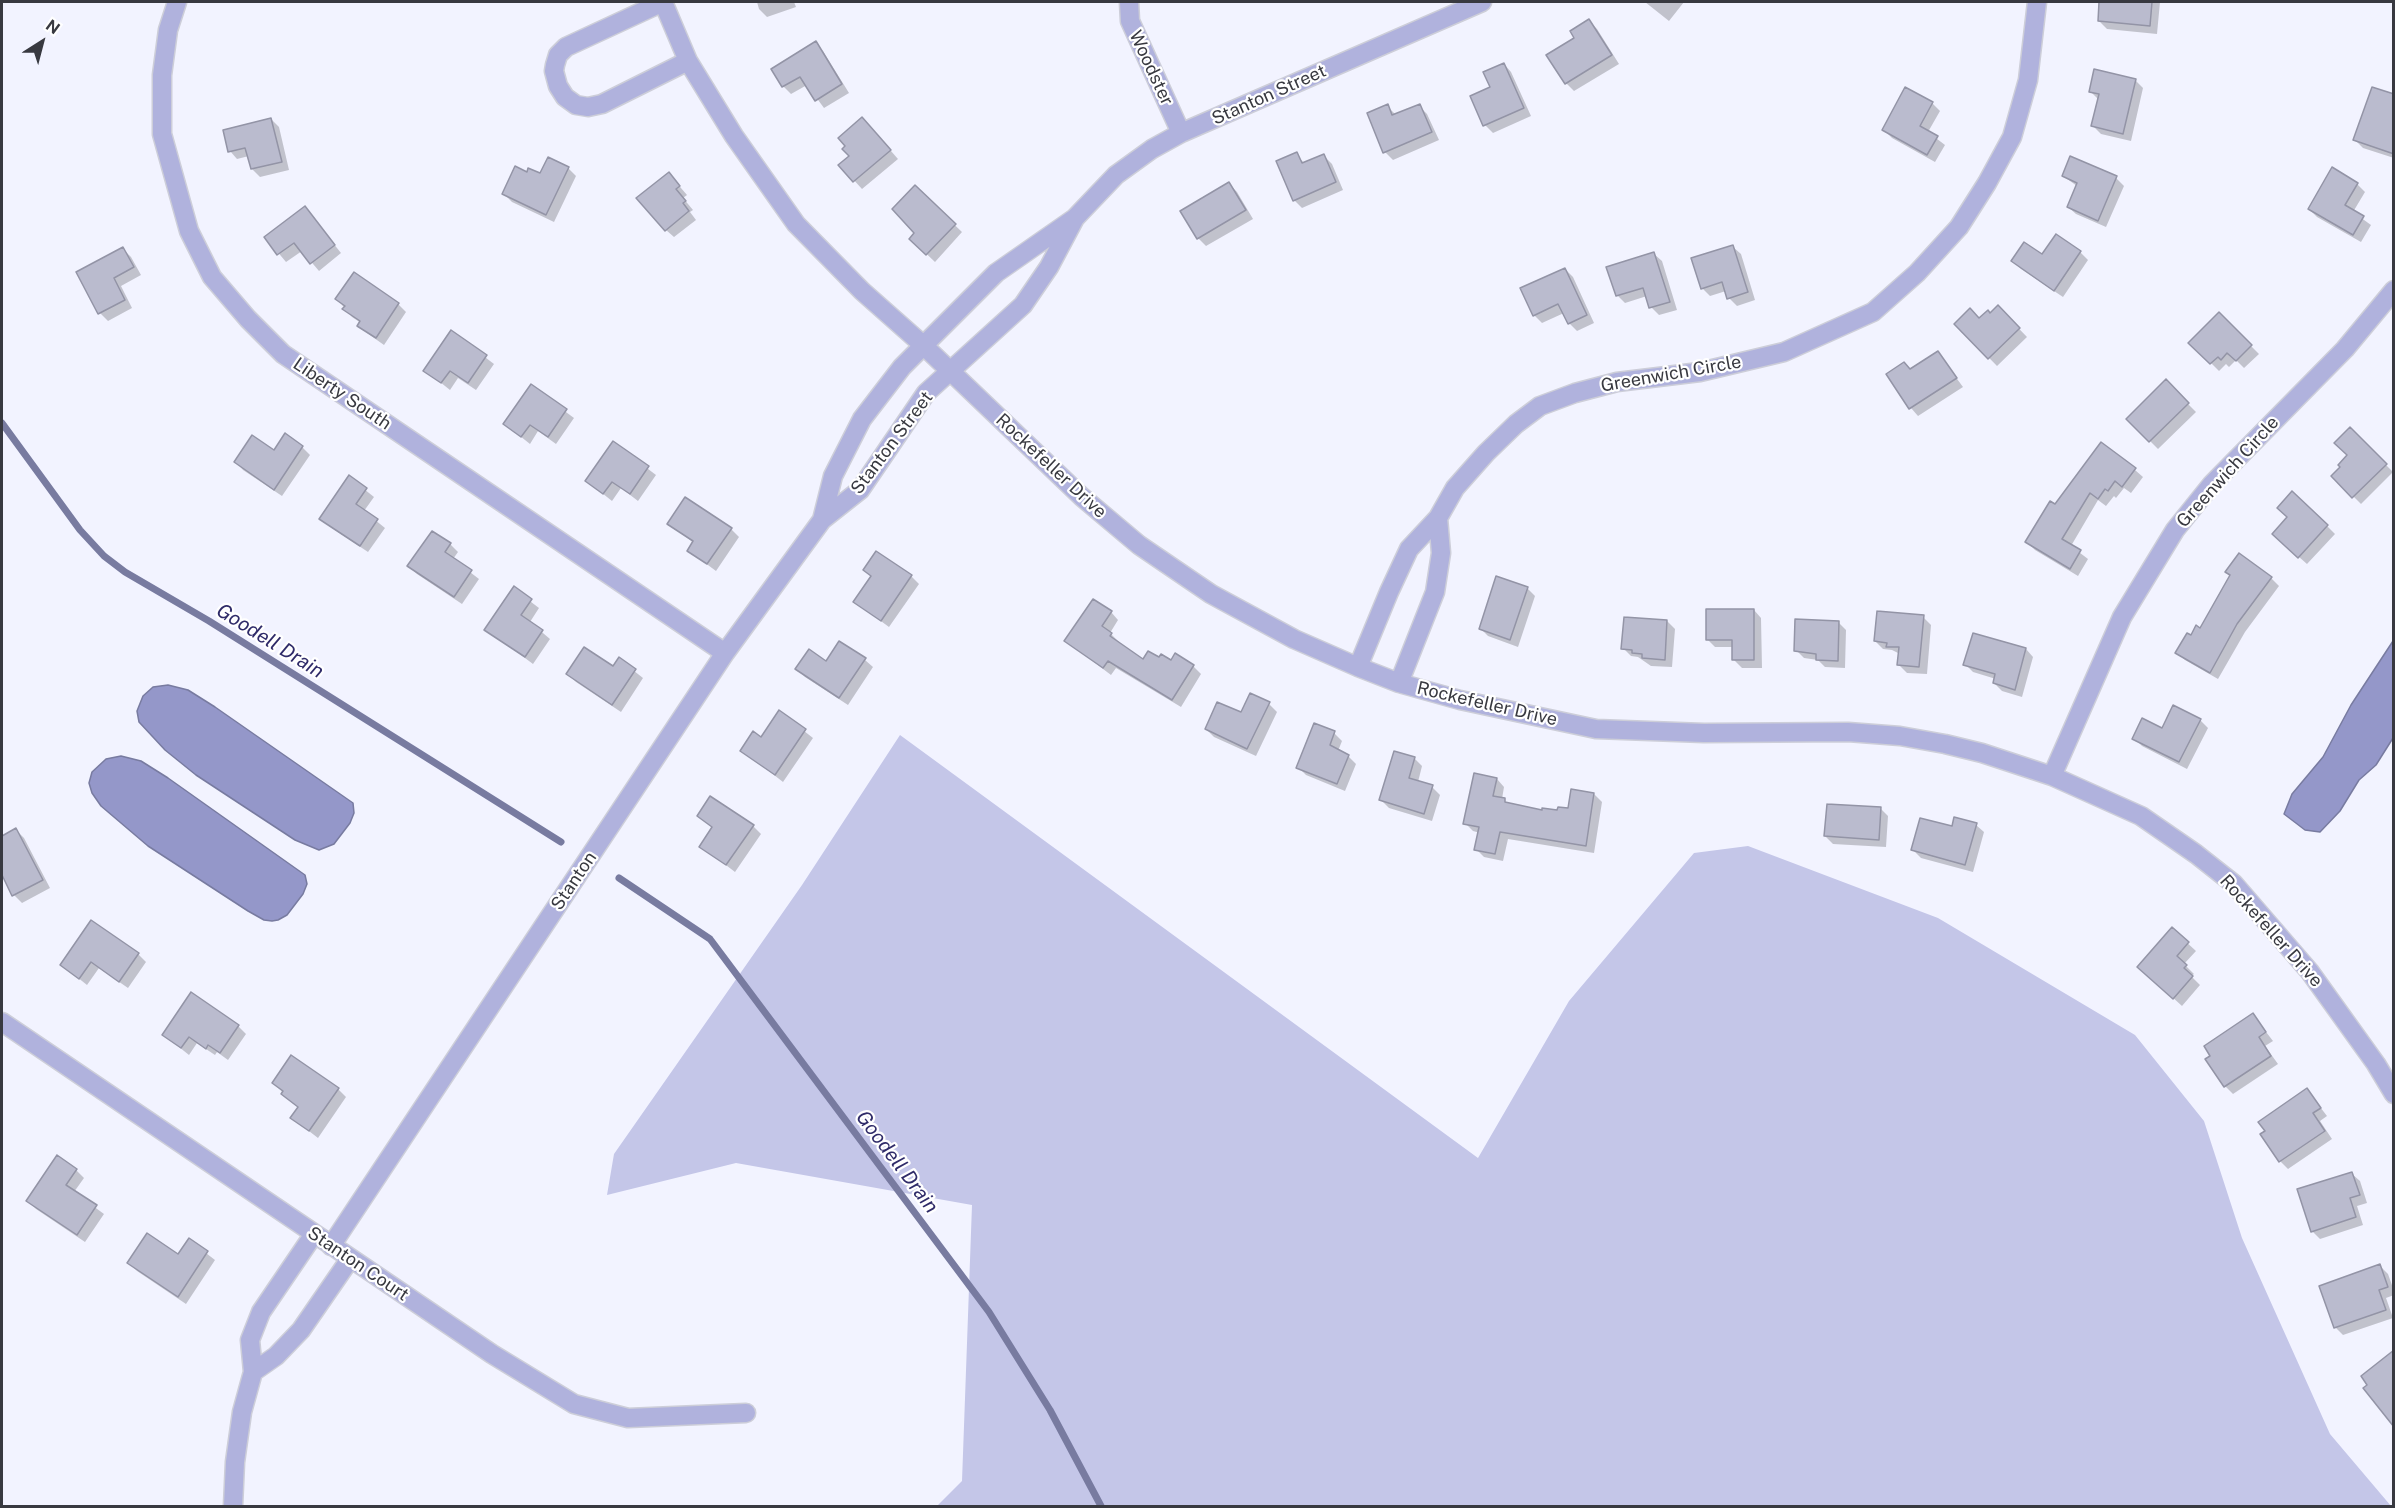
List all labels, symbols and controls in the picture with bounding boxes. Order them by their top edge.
north arrow [12,12,72,72]
text: N [42,16,64,38]
street label: Woodster [1124,27,1178,109]
street label: Stanton Street [1208,60,1330,130]
street label: Greenwich Circle [1599,351,1743,397]
street label: Liberty South [289,353,395,435]
street label: Stanton Street [846,387,938,499]
street label: Rockefeller Drive [991,409,1111,523]
street label: Greenwich Circle [2172,412,2284,532]
water label: Goodell Drain [212,598,328,684]
street label: Rockefeller Drive [1415,677,1559,731]
street label: Stanton [547,848,601,914]
street label: Rockefeller Drive [2215,871,2327,991]
water label: Goodell Drain [851,1106,943,1218]
street label: Stanton Court [303,1222,413,1306]

